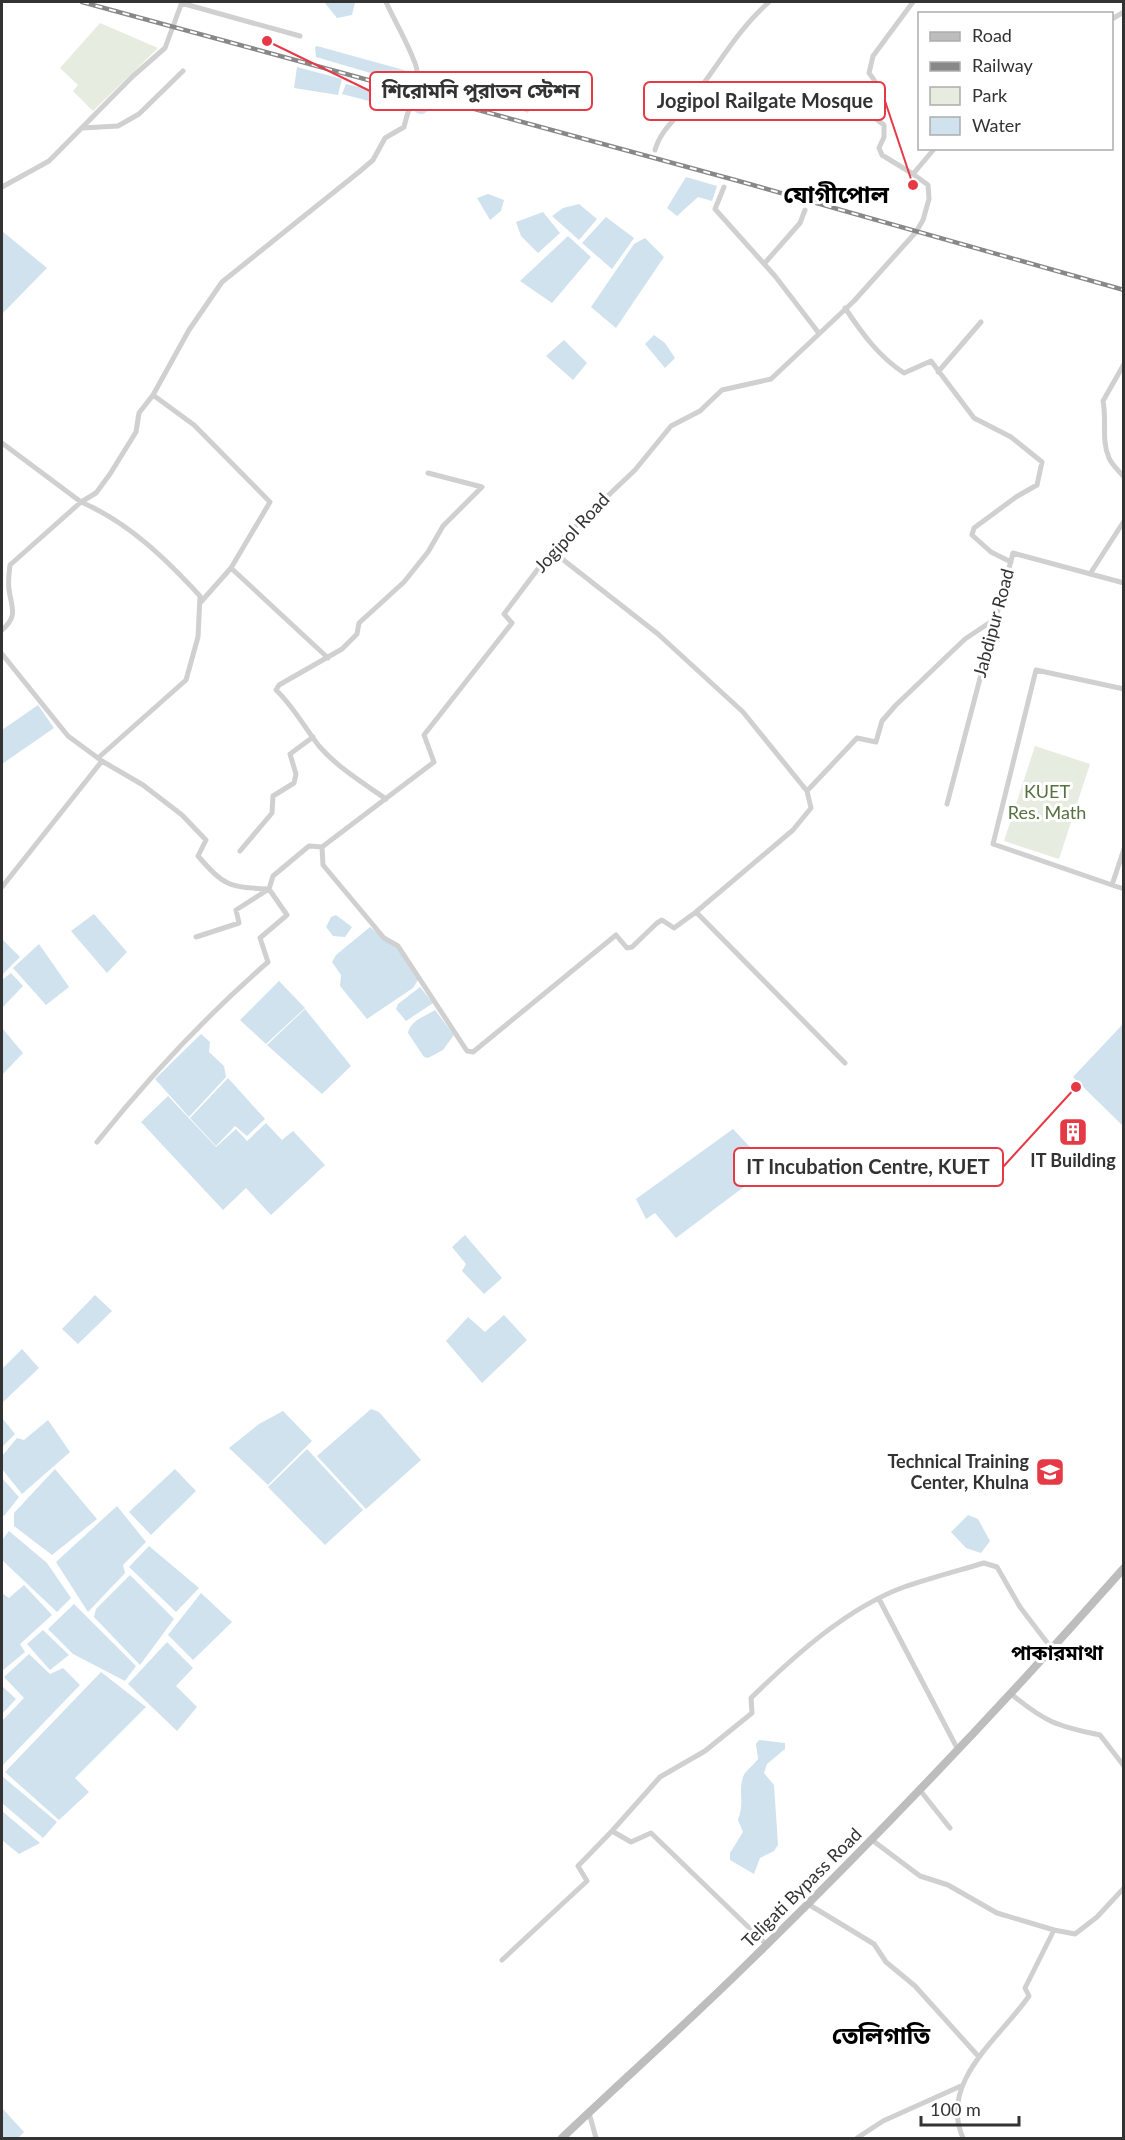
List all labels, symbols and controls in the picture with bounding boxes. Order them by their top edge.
legend [918,12,1113,150]
text: Road [972,24,1012,46]
text: Railway [972,54,1033,76]
callout: শিরোমনি পুরাতন স্টেশন [370,72,592,110]
text: শিরোমনি পুরাতন স্টেশন [381,78,580,103]
callout: Jogipol Railgate Mosque [644,82,885,120]
text: Park [972,84,1008,106]
text: Jogipol Railgate Mosque [657,88,874,112]
text: Water [972,114,1021,136]
district label: যোগীপোল [783,179,890,208]
street label: Jogipol Road [529,488,613,576]
street label: Jabdipur Road [968,566,1018,679]
park label: KUET Res. Math [1008,780,1086,823]
building icon: IT Building [1057,1116,1089,1148]
callout: IT Incubation Centre, KUET [734,1148,1003,1186]
place label: IT Building [1030,1149,1116,1171]
text: IT Incubation Centre, KUET [746,1154,990,1178]
place label: Technical Training Center, Khulna [887,1450,1029,1493]
school or university icon: Technical Training Center, Khulna [1034,1456,1066,1488]
district label: পাকারমাথা [1011,1640,1103,1664]
street label: Teligati Bypass Road [737,1823,866,1952]
district label: তেলিগাতি [832,2020,931,2049]
scale bar [921,2089,1018,2127]
text: 100 m [930,2098,981,2120]

